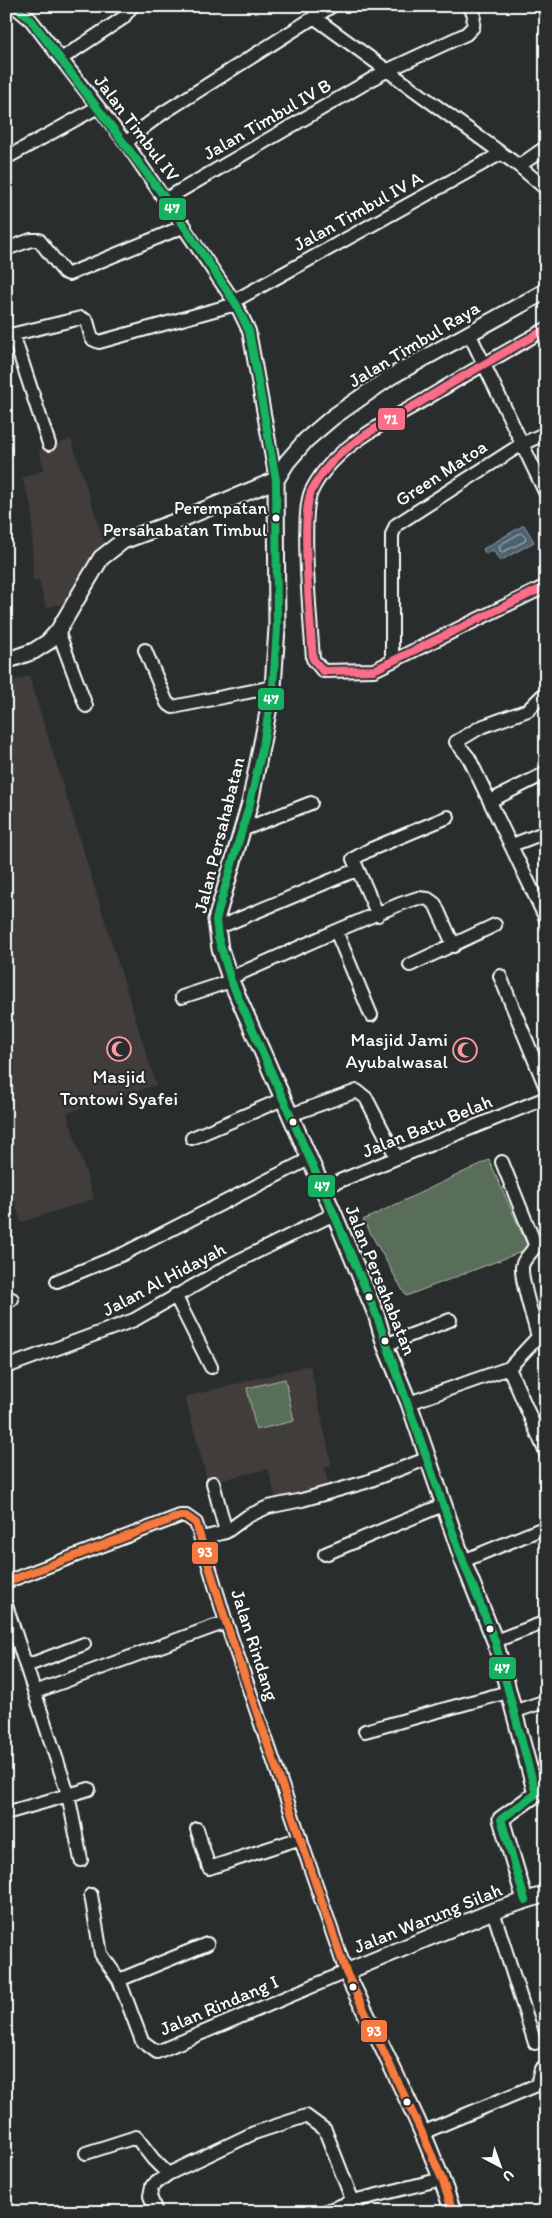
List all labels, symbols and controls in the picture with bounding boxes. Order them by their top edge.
street label: Jalan Timbul IV [89,70,185,186]
street label: Jalan Timbul IV B [199,73,335,165]
street label: Jalan Timbul IV A [289,166,427,256]
line badge: 47 [158,197,187,221]
text: 47 [164,200,180,217]
street label: Jalan Timbul Raya [344,296,484,392]
line badge: 71 [377,407,406,431]
text: 71 [383,411,398,428]
street label: Green Matoa [391,435,491,511]
place label: Perempatan Persahabatan Timbul [103,497,267,541]
marker: Perempatan Persahabatan Timbul [271,513,281,523]
line badge: 47 [257,687,285,711]
text: 47 [263,691,279,708]
street label: Jalan Persahabatan [189,755,249,915]
place label: Masjid Jami Ayubalwasal [346,1028,449,1073]
mosque icon: Masjid Tontowi Syafei [106,1036,132,1062]
mosque icon: Masjid Jami Ayubalwasal [452,1037,478,1063]
place label: Masjid Tontowi Syafei [60,1065,178,1110]
street label: Jalan Batu Belah [359,1089,496,1163]
unlabelled marker [288,1117,298,1127]
line badge: 47 [307,1174,336,1198]
text: 47 [314,1178,330,1195]
street label: Jalan Persahabatan [340,1202,422,1358]
street label: Jalan Al Hidayah [98,1237,230,1321]
unlabelled marker [364,1292,374,1302]
unlabelled marker [380,1336,390,1346]
line badge: 93 [191,1541,219,1565]
text: 93 [198,1544,213,1561]
street label: Jalan Rindang [226,1587,284,1704]
unlabelled marker [485,1624,495,1634]
line badge: 47 [488,1656,517,1680]
text: 47 [494,1660,510,1677]
street label: Jalan Warung Silah [351,1878,506,1958]
street label: Jalan Rindang I [156,1970,282,2040]
unlabelled marker [348,1982,358,1992]
line badge: 93 [360,2019,388,2043]
text: 93 [367,2023,382,2040]
unlabelled marker [402,2097,412,2107]
north arrow [474,2140,524,2190]
text: U [499,2166,517,2185]

